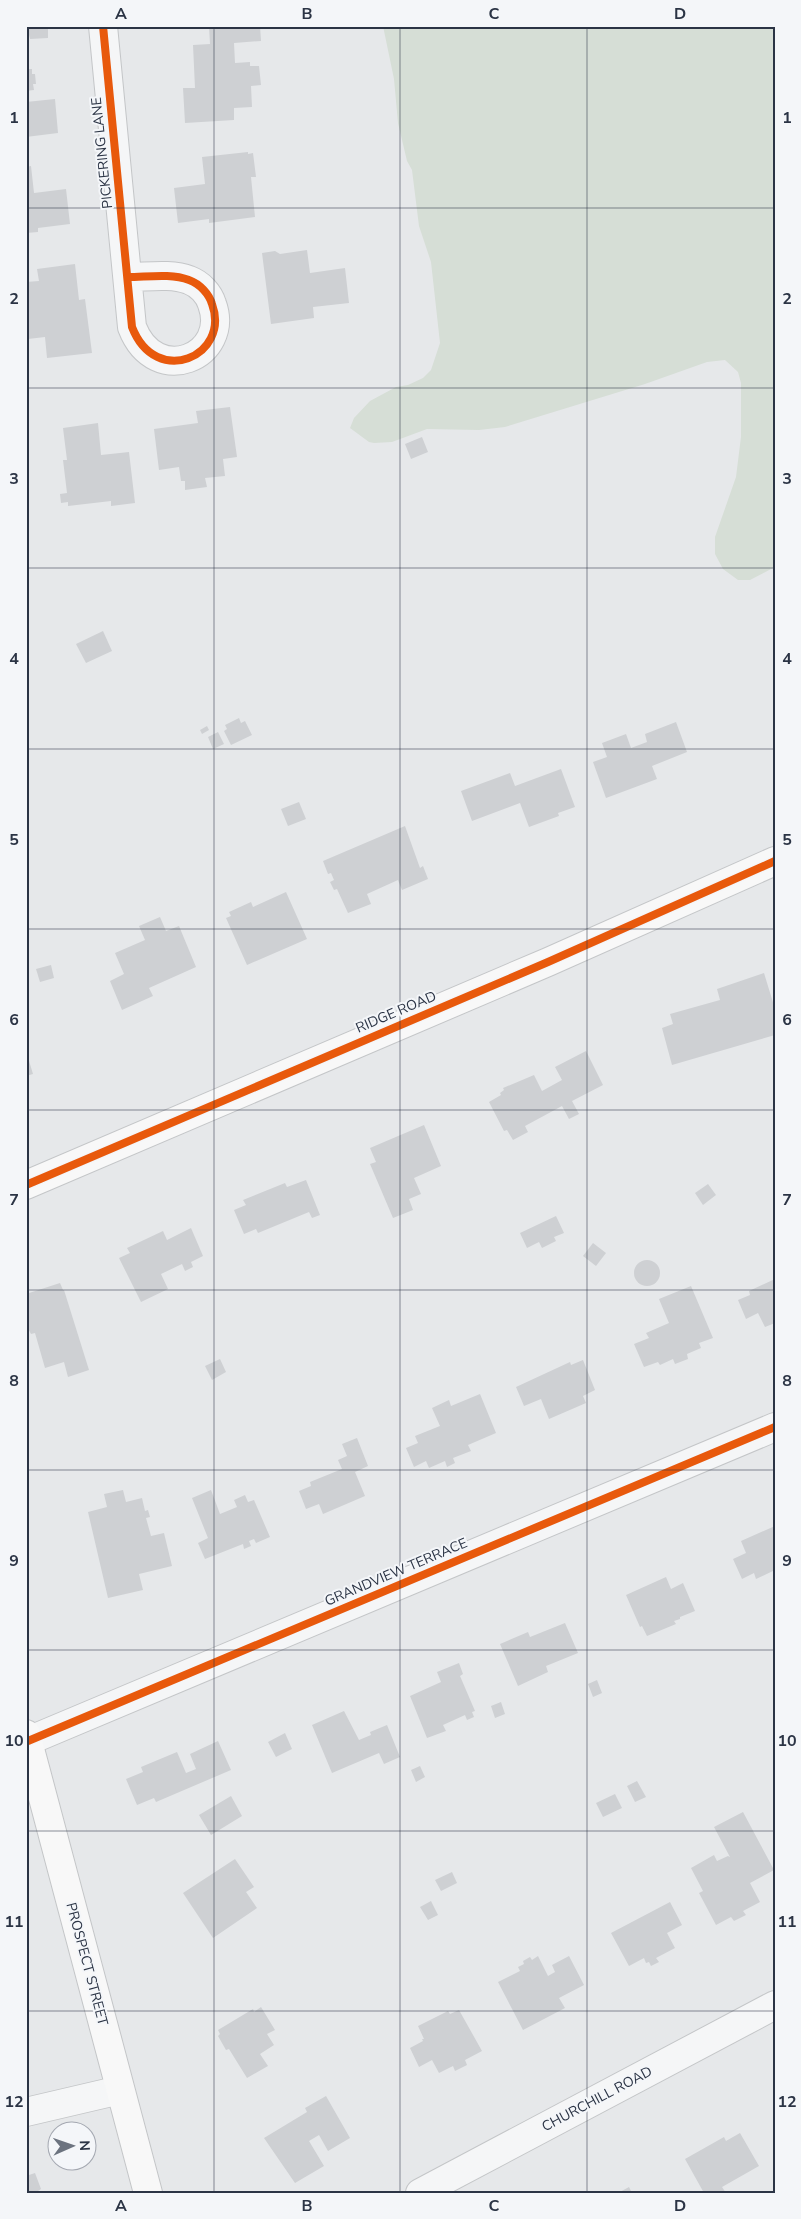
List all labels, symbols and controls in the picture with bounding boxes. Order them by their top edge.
text: A [115,3,127,25]
text: B [301,3,313,25]
text: C [489,3,500,25]
text: D [674,3,686,25]
street label: PICKERING LANE [87,96,117,210]
text: 1 [9,107,19,129]
text: 1 [782,107,792,129]
text: 2 [9,288,19,310]
text: 2 [782,288,792,310]
text: 3 [9,468,19,490]
text: 3 [782,468,792,490]
text: 4 [9,648,19,670]
text: 4 [782,648,792,670]
text: 5 [9,829,19,851]
text: 5 [782,829,792,851]
street label: RIDGE ROAD [353,987,439,1037]
text: 6 [9,1009,19,1031]
text: 6 [782,1009,792,1031]
text: 7 [9,1189,19,1211]
text: 7 [782,1189,792,1211]
text: 8 [9,1370,19,1392]
text: 8 [782,1370,792,1392]
street label: GRANDVIEW TERRACE [322,1533,470,1611]
text: 9 [9,1550,19,1572]
text: 9 [782,1550,792,1572]
text: 10 [4,1730,24,1752]
text: 10 [777,1730,797,1752]
street label: PROSPECT STREET [61,1900,113,2028]
text: 11 [4,1911,24,1933]
text: 11 [777,1911,797,1933]
street label: CHURCHILL ROAD [538,2062,656,2136]
text: 12 [4,2091,24,2113]
text: 12 [777,2091,797,2113]
north arrow [48,2122,98,2172]
text: N [75,2140,94,2151]
text: A [115,2195,127,2217]
text: B [301,2195,313,2217]
text: C [489,2195,500,2217]
text: D [674,2195,686,2217]

